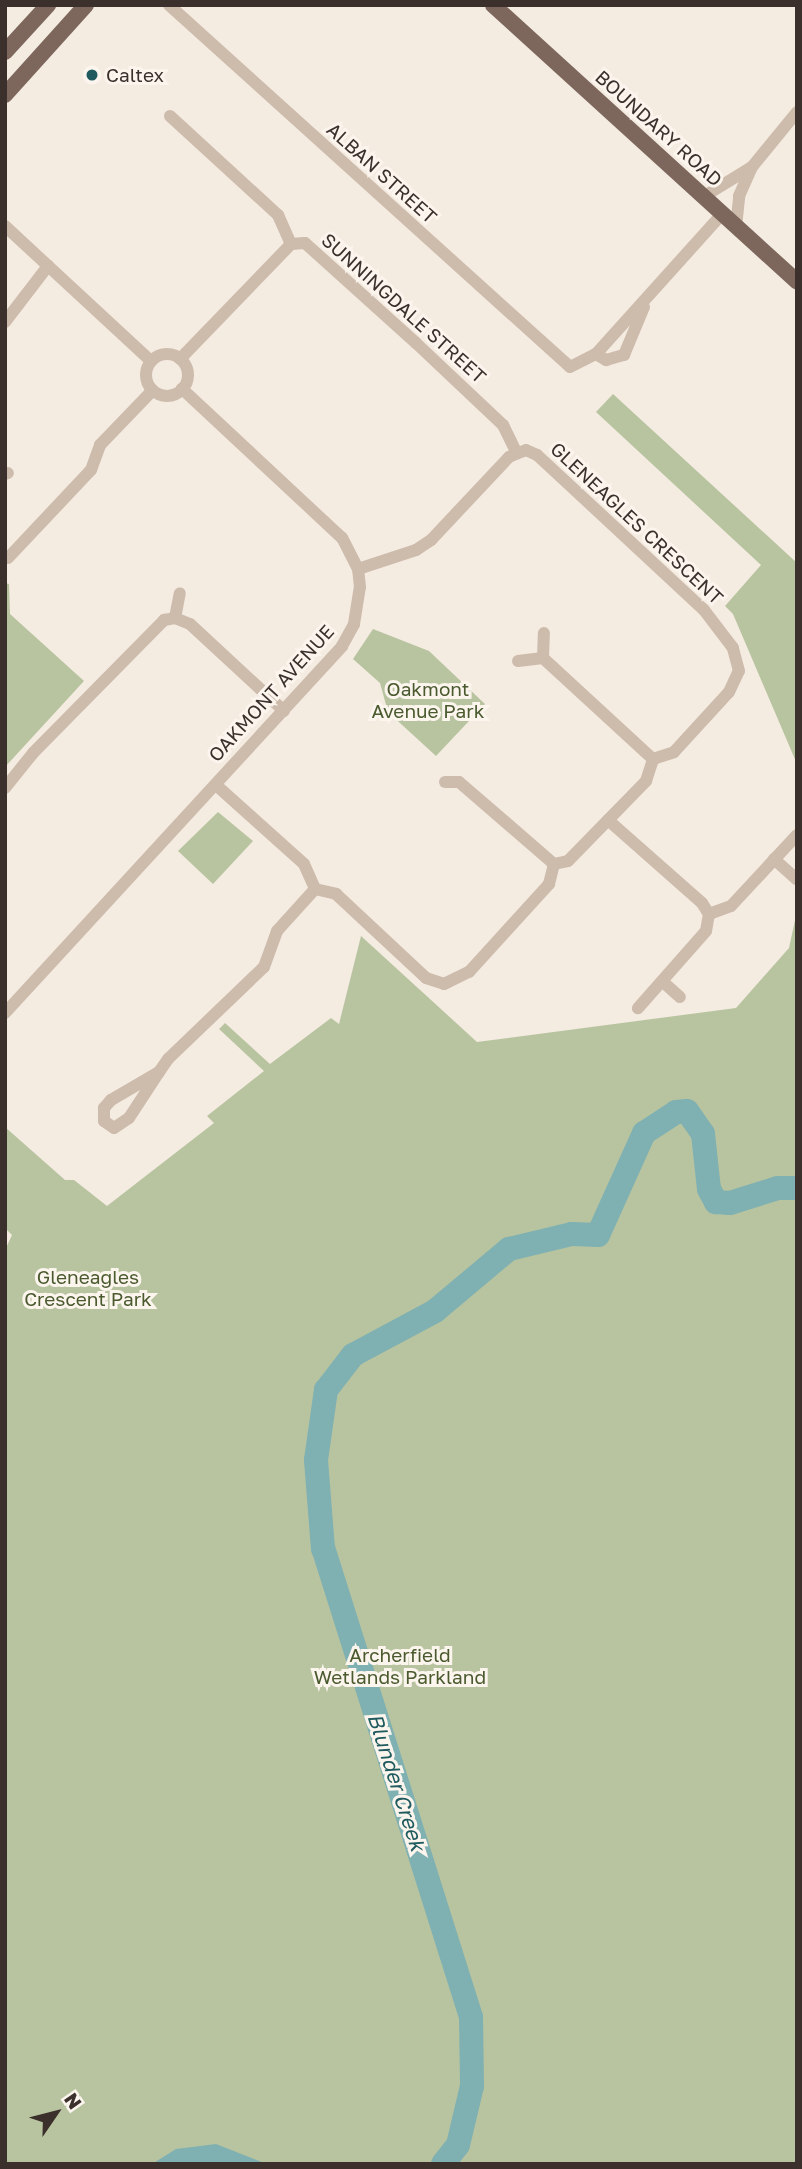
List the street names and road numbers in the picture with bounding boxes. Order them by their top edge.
street label: BOUNDARY ROAD [591,65,727,191]
street label: ALBAN STREET [322,118,442,228]
street label: SUNNINGDALE STREET [317,228,491,388]
street label: GLENEAGLES CRESCENT [546,437,728,609]
street label: OAKMONT AVENUE [204,620,338,766]

